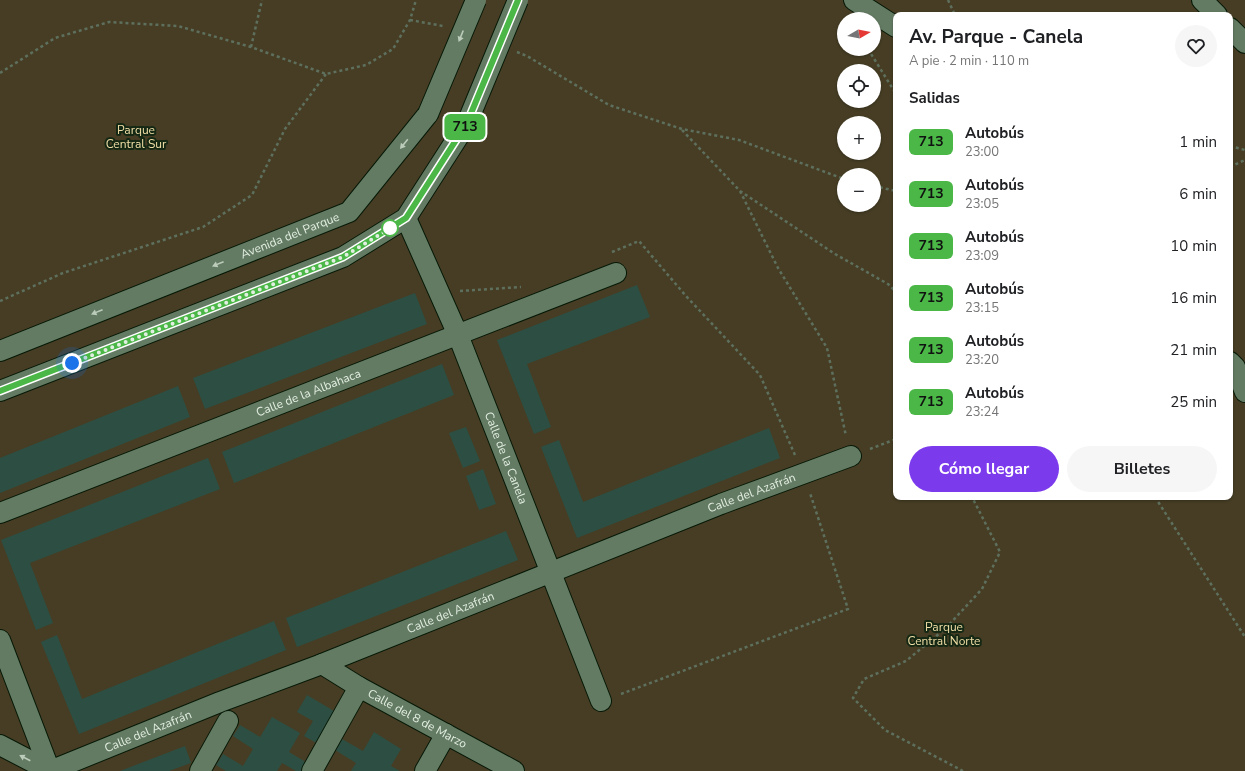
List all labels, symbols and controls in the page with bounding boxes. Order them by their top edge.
north arrow [837,12,881,56]
map controls [837,12,881,212]
text: Av. Parque - Canela [909,24,1083,50]
button: heart [1175,25,1217,67]
one-way arrow [457,31,463,43]
text: A pie · 2 min · 110 m [909,52,1029,70]
button: locate [837,64,881,108]
text: Salidas [909,88,960,108]
line badge: 713 [442,114,488,140]
button: + [837,116,881,160]
text: 713 [452,117,478,136]
park label: Parque Central Sur [106,122,167,152]
text: Autobús [965,123,1024,143]
text: 713 [918,132,944,151]
text: 1 min [1179,132,1217,152]
one-way arrow [399,139,408,150]
text: 23:00 [965,143,999,161]
button: − [837,168,881,212]
text: Autobús [965,175,1024,195]
text: 713 [918,184,944,203]
text: 6 min [1179,184,1217,204]
text: 23:05 [965,195,999,213]
street label: Avenida del Parque [238,209,342,262]
unlabelled marker [381,219,399,237]
text: Autobús [965,227,1024,247]
text: 713 [918,236,944,255]
text: 10 min [1170,236,1217,256]
text: 23:09 [965,247,999,265]
one-way arrow [211,262,223,268]
text: Autobús [965,279,1024,299]
text: 713 [918,288,944,307]
text: 16 min [1170,288,1217,308]
text: 23:15 [965,299,999,317]
one-way arrow [91,310,103,316]
text: Autobús [965,331,1024,351]
text: 713 [918,340,944,359]
text: 21 min [1170,340,1217,360]
text: 23:20 [965,351,999,369]
your location [62,353,82,373]
street label: Calle de la Albahaca [254,365,363,420]
text: Autobús [965,383,1024,403]
text: 713 [918,392,944,411]
text: 25 min [1170,392,1217,412]
text: 23:24 [965,403,999,421]
street label: Calle de la Canela [481,409,531,506]
button: Cómo llegar [909,446,1059,492]
button: Billetes [1067,446,1217,492]
street label: Calle del Azafrán [705,469,798,517]
street label: Calle del Azafrán [404,588,497,637]
park label: Parque Central Norte [908,619,980,649]
street label: Calle del 8 de Marzo [365,685,470,752]
street label: Calle del Azafrán [102,706,194,756]
one-way arrow [19,755,31,761]

